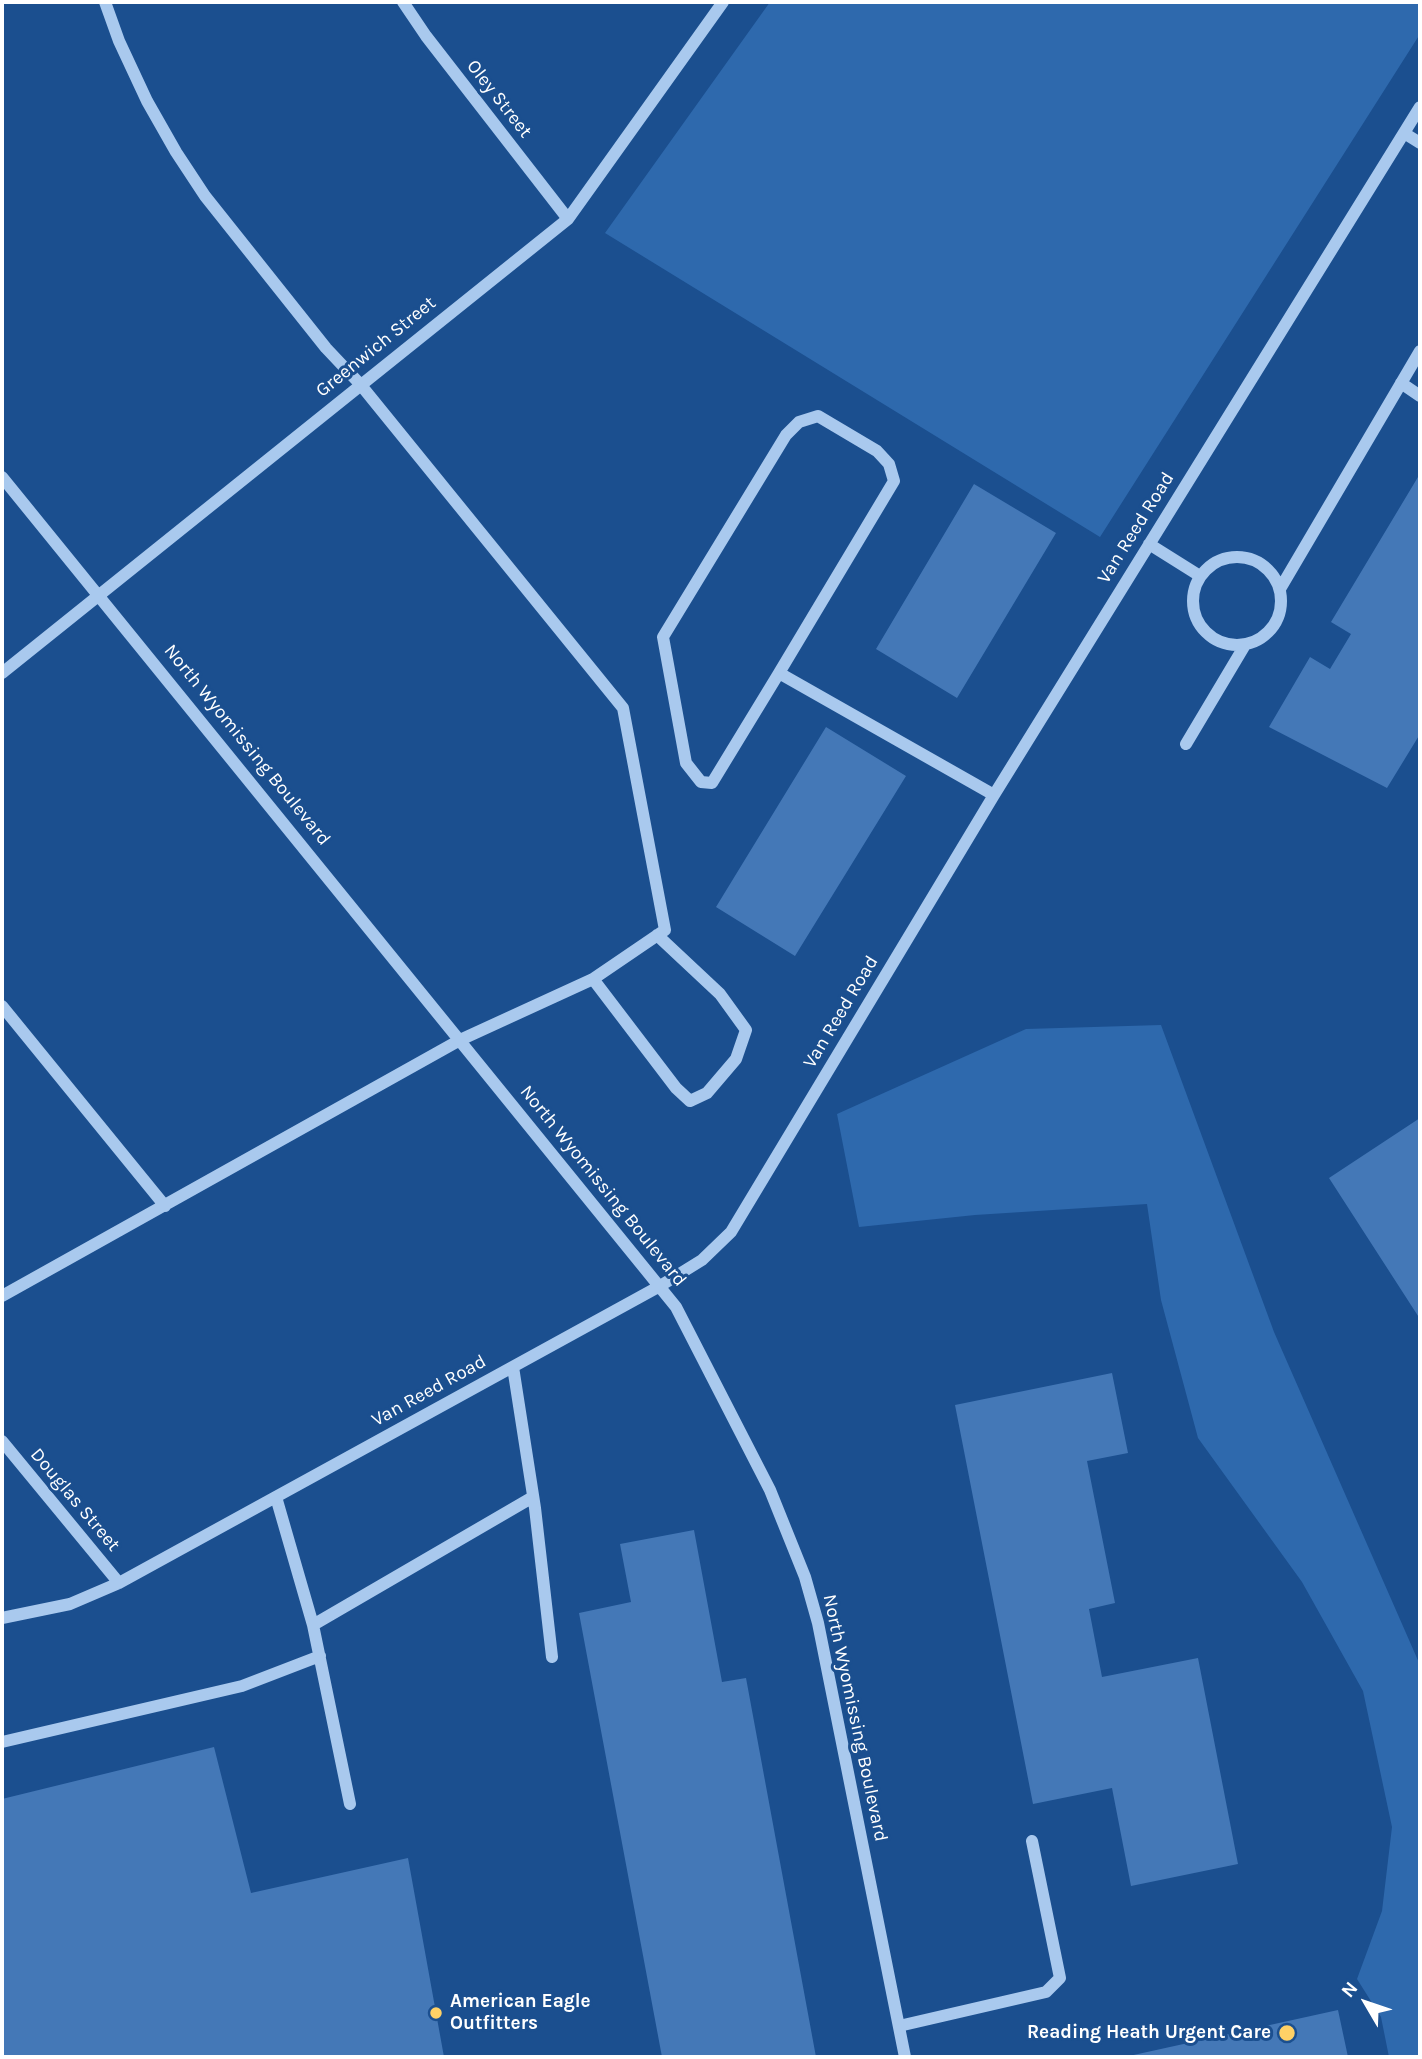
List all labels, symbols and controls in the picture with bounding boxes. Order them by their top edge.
street label: Oley Street [461,55,537,143]
street label: Greenwich Street [312,292,440,402]
street label: Van Reed Road [1093,468,1179,588]
street label: North Wyomissing Boulevard [159,640,335,850]
street label: Van Reed Road [798,952,884,1072]
street label: North Wyomissing Boulevard [515,1081,691,1291]
street label: Van Reed Road [368,1350,490,1432]
street label: Douglas Street [25,1444,125,1556]
street label: North Wyomissing Boulevard [818,1592,892,1844]
north arrow [1331,1968,1401,2038]
text: N [1337,1978,1363,2002]
place label: American Eagle Outfitters [450,1991,591,2035]
marker: American Eagle Outfitters [428,2005,444,2021]
place label: Reading Heath Urgent Care [1027,2022,1271,2044]
marker: Reading Heath Urgent Care [1277,2023,1297,2043]

